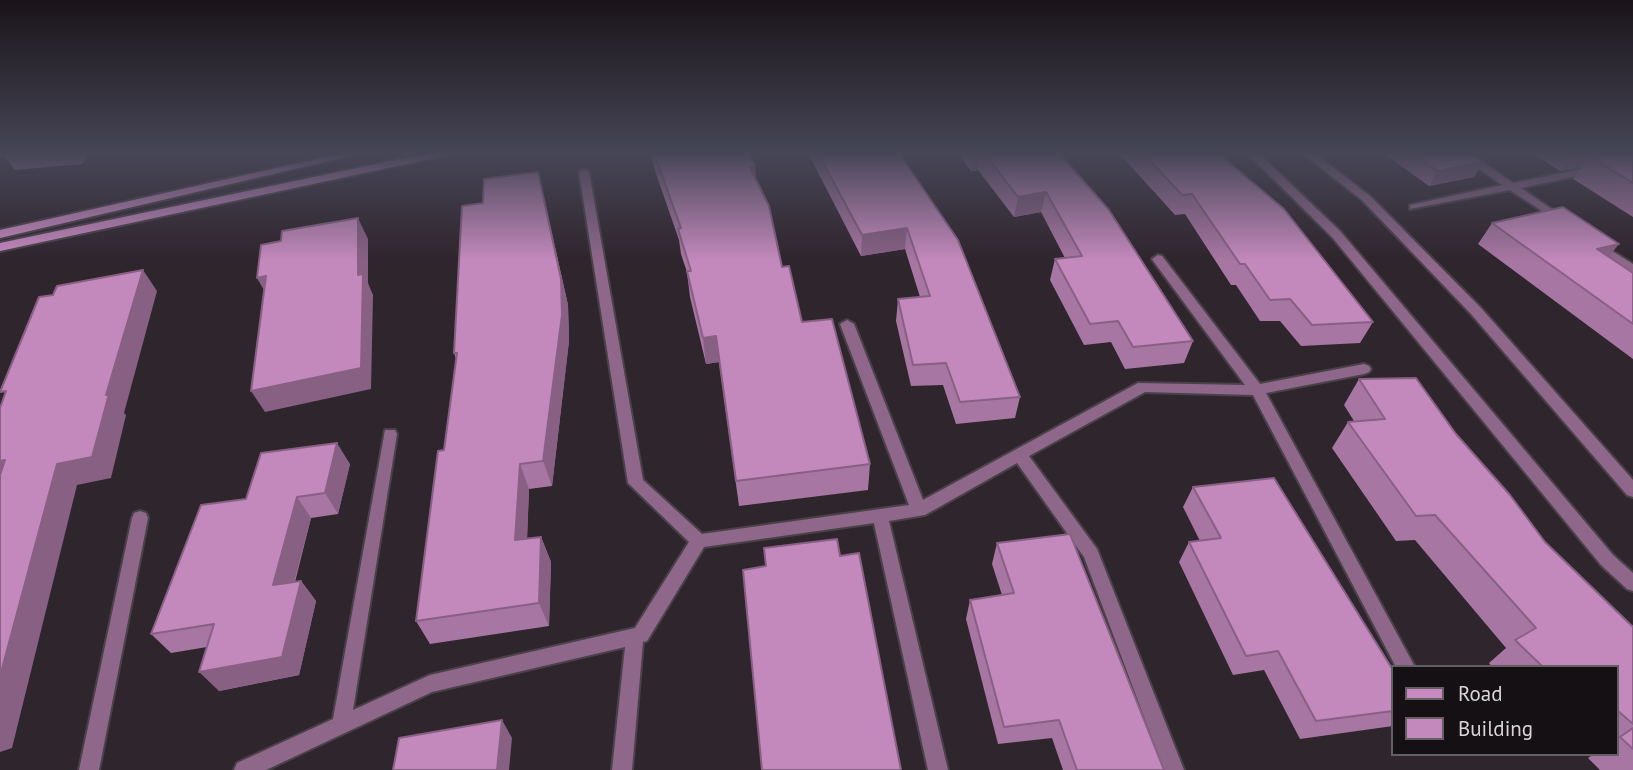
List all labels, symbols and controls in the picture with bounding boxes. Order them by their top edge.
legend [1392,665,1619,756]
text: Road [1458,680,1502,707]
text: Building [1458,715,1533,742]

